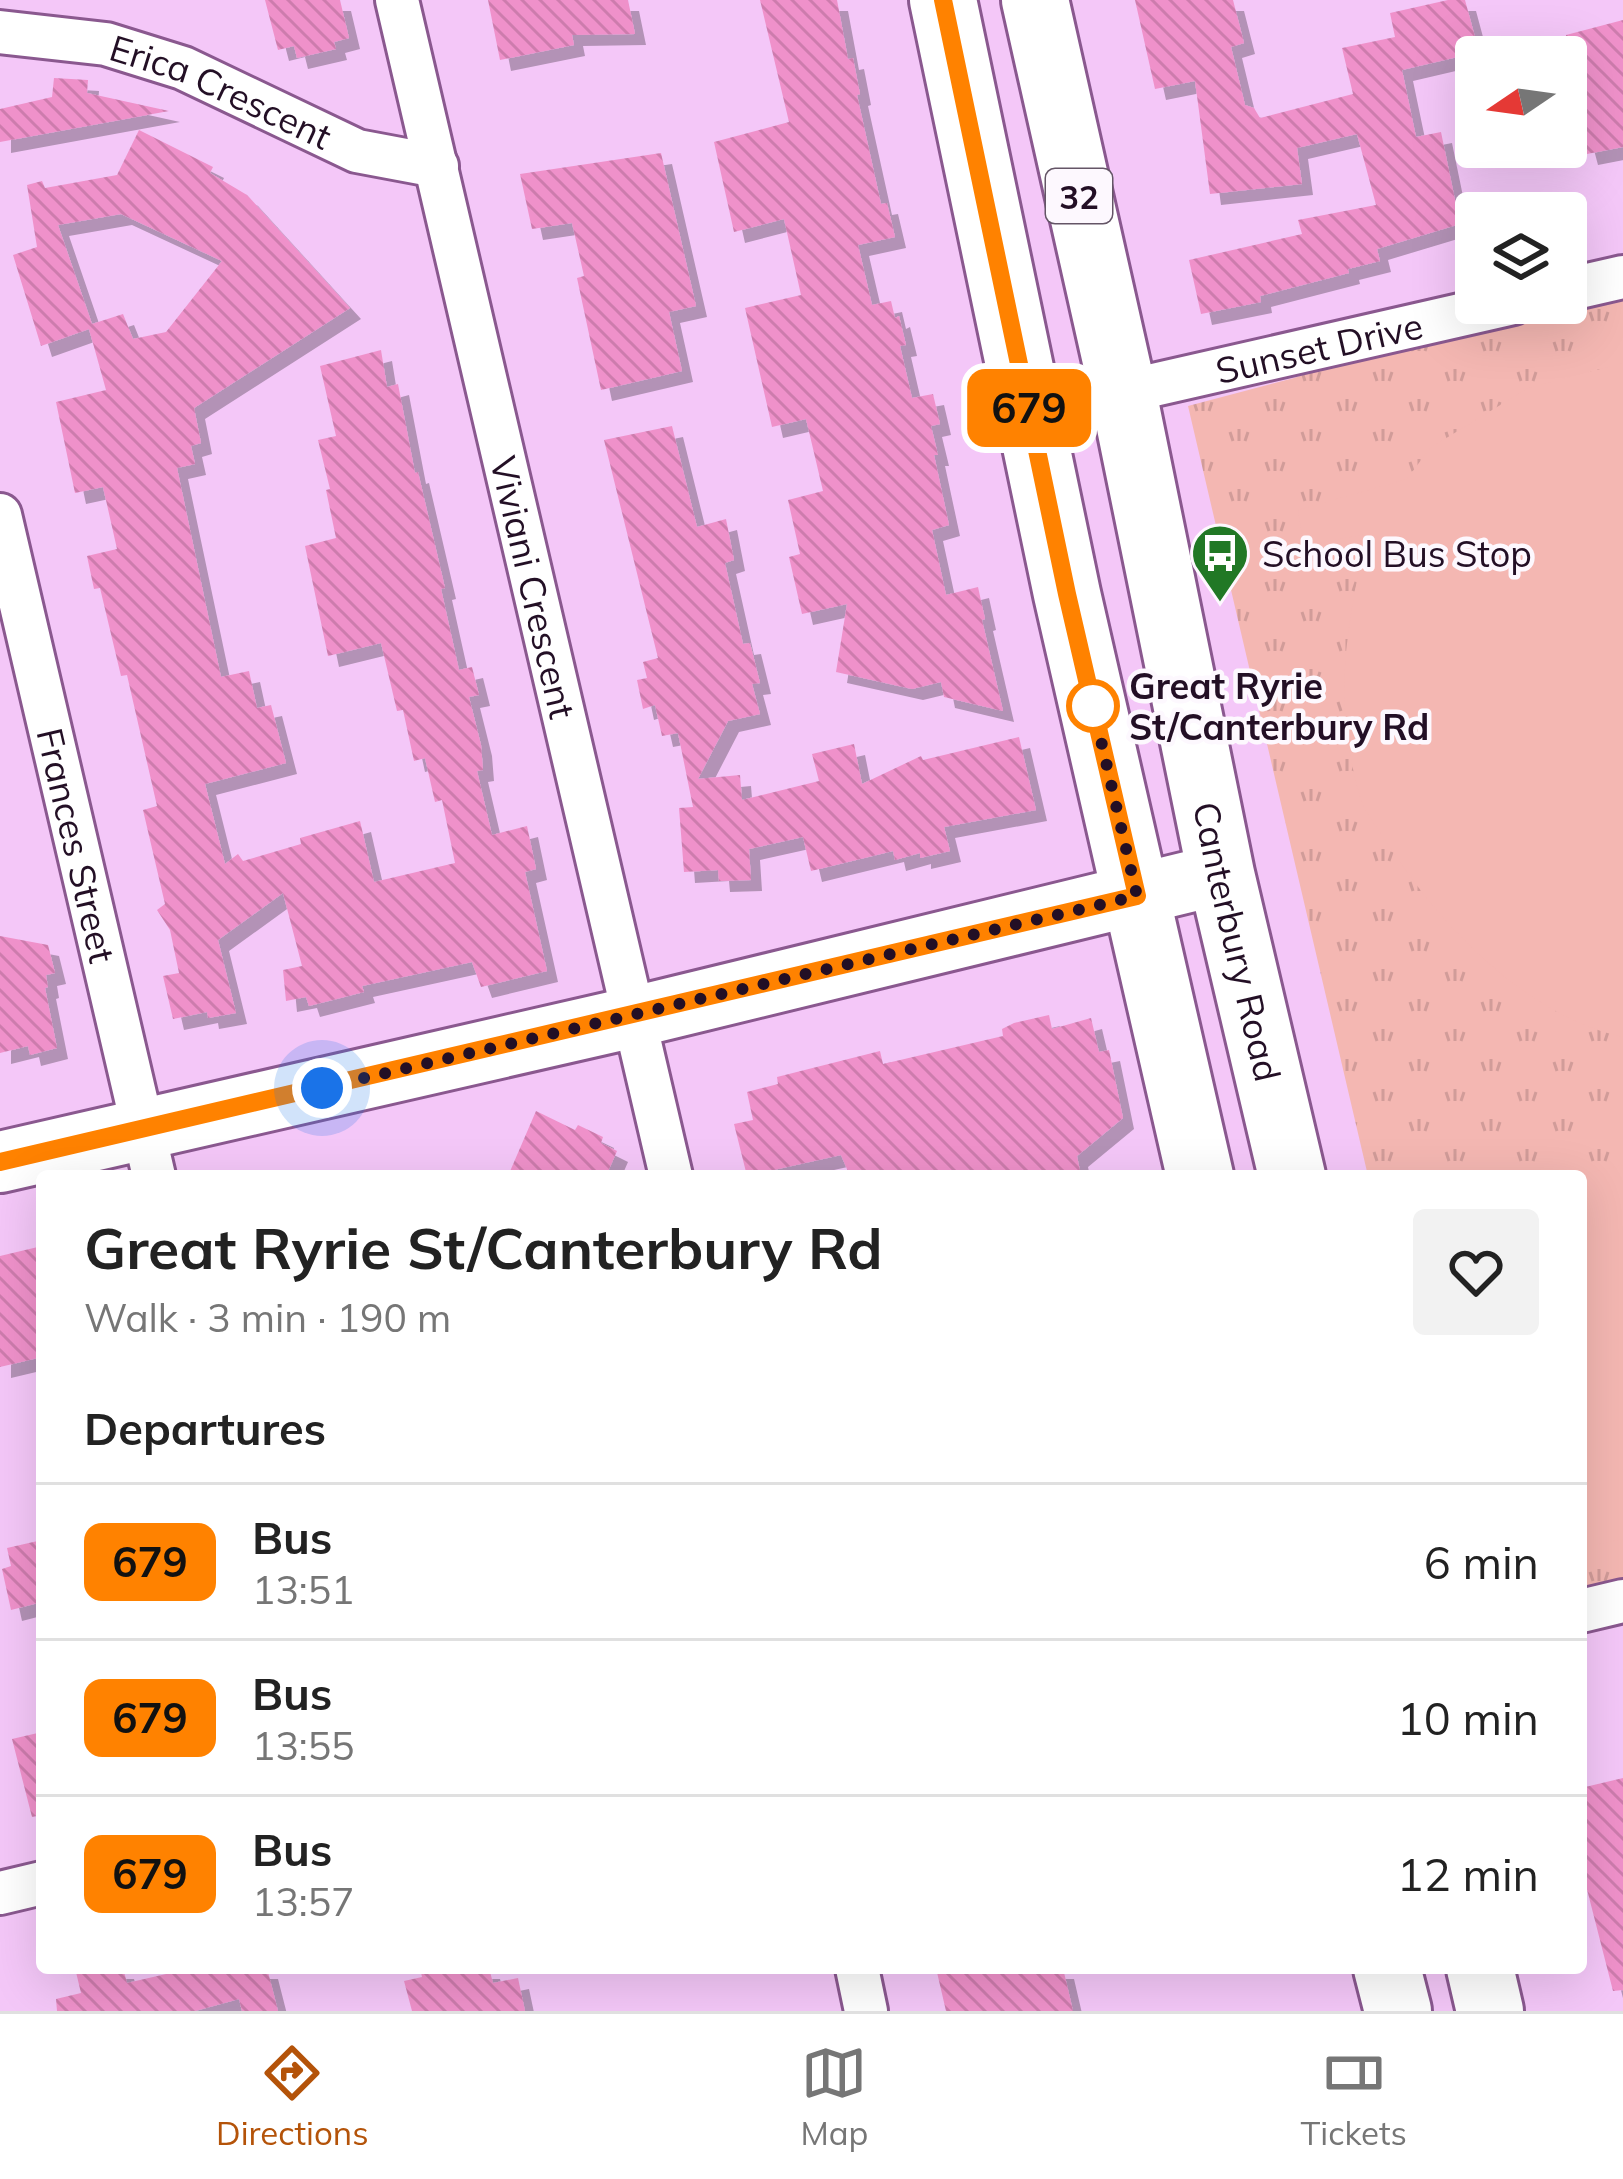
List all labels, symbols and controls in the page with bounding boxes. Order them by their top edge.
street label: Erica Crescent [105,24,339,158]
north arrow [1455,36,1587,168]
map controls [1455,36,1587,324]
road number: 32 [1046,169,1112,223]
button: layers [1455,192,1587,324]
street label: Sunset Drive [1211,302,1427,393]
line badge: 679 [960,369,1098,447]
text: 679 [991,381,1067,434]
street label: Viviani Crescent [482,452,586,723]
bus stop icon: School Bus Stop [1189,522,1251,604]
place label: School Bus Stop [1262,531,1532,576]
place label: Great Ryrie St/Canterbury Rd [1129,663,1429,749]
marker: Great Ryrie St/Canterbury Rd [1068,681,1118,731]
street label: Frances Street [28,723,126,967]
street label: Canterbury Road [1184,798,1291,1086]
your location [292,1058,352,1118]
button: heart [1413,1209,1539,1335]
text: Great Ryrie St/Canterbury Rd [84,1212,883,1283]
text: Walk · 3 min · 190 m [84,1293,451,1342]
text: Departures [84,1400,326,1456]
text: Bus [252,1509,332,1565]
text: 6 min [1424,1534,1539,1590]
text: 679 [112,1535,188,1588]
text: 13:51 [252,1565,355,1614]
text: Bus [252,1665,332,1721]
text: 10 min [1397,1690,1539,1746]
text: 679 [112,1691,188,1744]
text: 13:55 [252,1721,355,1770]
text: Bus [252,1821,332,1877]
text: 12 min [1397,1846,1539,1902]
text: 679 [112,1847,188,1900]
text: 13:57 [252,1877,355,1926]
tab: Directions [216,2040,369,2153]
tab: Map [801,2040,868,2153]
tab: Tickets [1300,2040,1407,2153]

